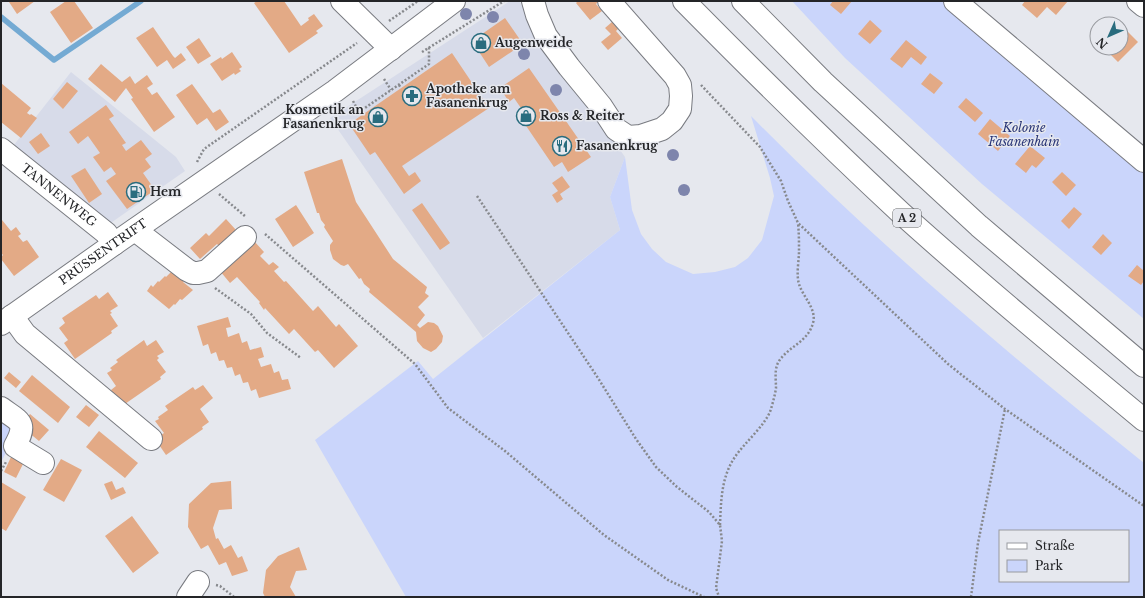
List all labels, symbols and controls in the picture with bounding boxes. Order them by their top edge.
north arrow [1089,16,1129,56]
shop icon: Augenweide [470,32,492,54]
text: N [1093,34,1111,52]
place label: Augenweide [494,35,573,50]
place label: Apotheke am Fasanenkrug [425,81,511,110]
pharmacy icon: Apotheke am Fasanenkrug [401,85,423,107]
place label: Kosmetik an Fasanenkrug [282,102,365,131]
shop icon: Ross & Reiter [515,105,537,127]
shop icon: Kosmetik an Fasanenkrug [367,106,389,128]
place label: Ross & Reiter [540,108,625,123]
park label: Kolonie Fasanenhain [987,120,1060,149]
restaurant icon: Fasanenkrug [551,135,573,157]
place label: Fasanenkrug [576,138,658,153]
street label: TANNENWEG [18,160,100,230]
fuel station icon: Hem [125,181,147,203]
place label: Hem [150,184,182,199]
road number: A 2 [893,209,921,227]
street label: PRÜSSENTRIFT [56,215,150,288]
legend [999,530,1129,582]
text: Straße [1035,538,1075,553]
text: Park [1035,558,1063,573]

